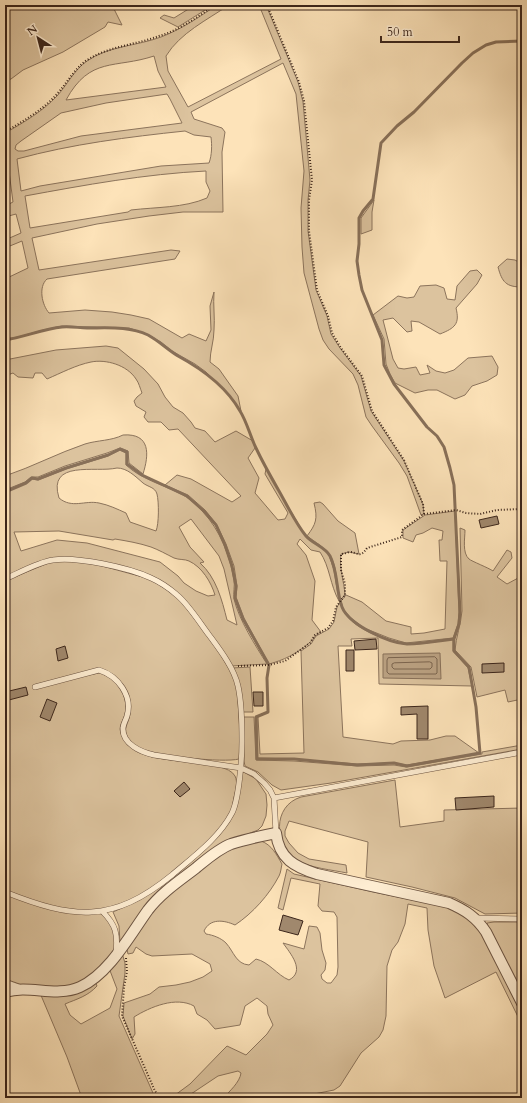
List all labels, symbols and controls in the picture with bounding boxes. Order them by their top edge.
north arrow [18,18,58,58]
scale bar [381,18,459,44]
text: N [24,21,41,39]
text: 50 m [387,24,414,40]

